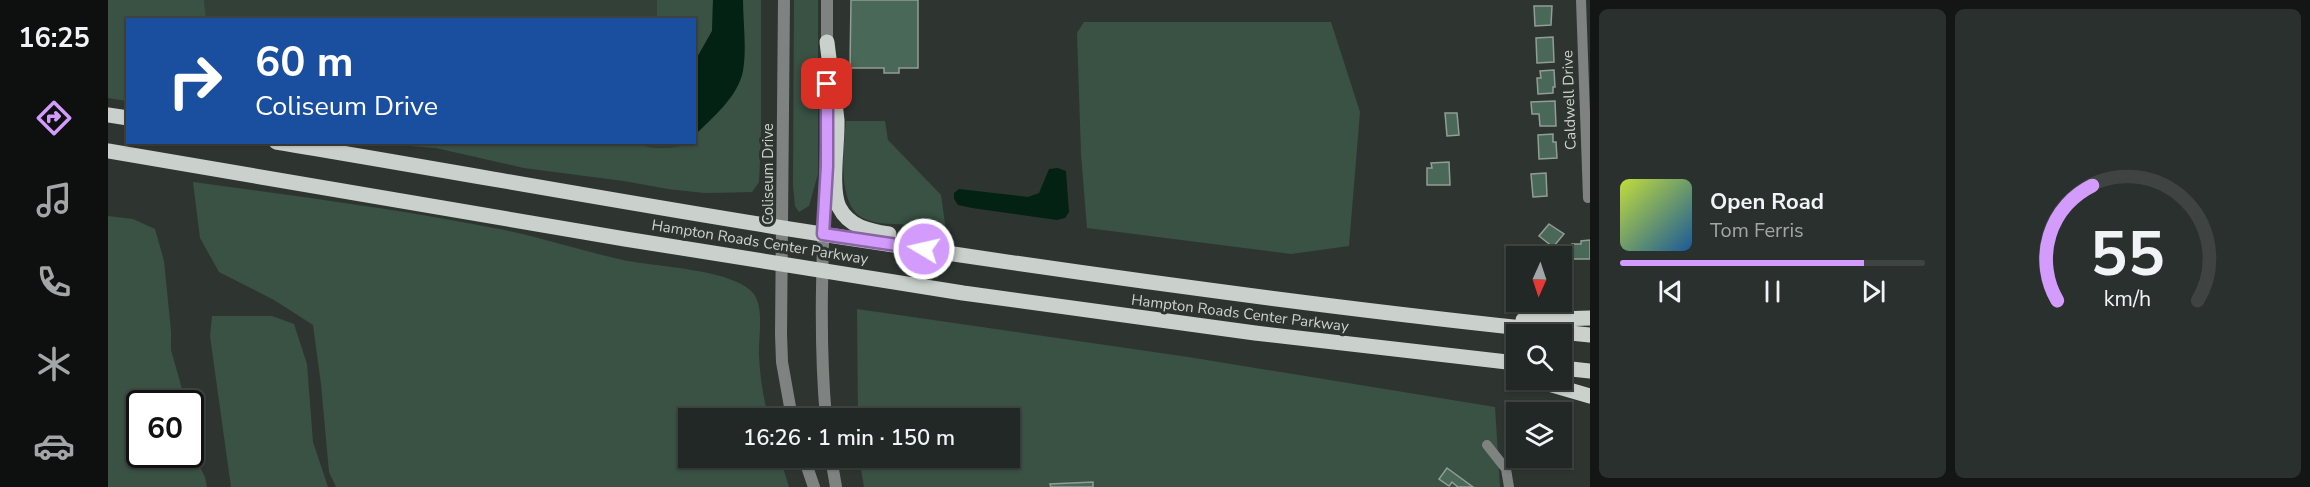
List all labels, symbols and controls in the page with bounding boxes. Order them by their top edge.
text: 16:25 [18,20,90,57]
text: 60 m [255,34,354,91]
icon: right [156,42,234,120]
street label: Caldwell Drive [1557,50,1581,150]
pin [801,58,852,109]
icon: arrive [810,67,843,100]
text: Coliseum Drive [255,88,438,125]
icon: directions [33,97,75,139]
street label: Coliseum Drive [758,123,778,225]
icon: music [33,179,75,221]
text: Open Road [1710,187,1824,217]
text: 55 [2090,212,2165,297]
street label: Hampton Roads Center Parkway [650,215,870,269]
position arrow [892,217,956,281]
text: Tom Ferris [1710,217,1804,244]
north arrow [1506,246,1572,312]
map controls [1506,246,1572,468]
icon: phone [33,261,75,303]
icon: previous [1654,275,1687,308]
icon: pause [1756,275,1789,308]
icon: next [1857,275,1890,308]
text: km/h [2104,284,2151,314]
street label: Hampton Roads Center Parkway [1130,290,1350,336]
button: search [1506,324,1572,390]
icon: climate [33,343,75,385]
speed limit sign: 60 [126,390,204,468]
button: layers [1506,402,1572,468]
text: 16:26 · 1 min · 150 m [743,423,955,453]
icon: car [33,425,75,467]

